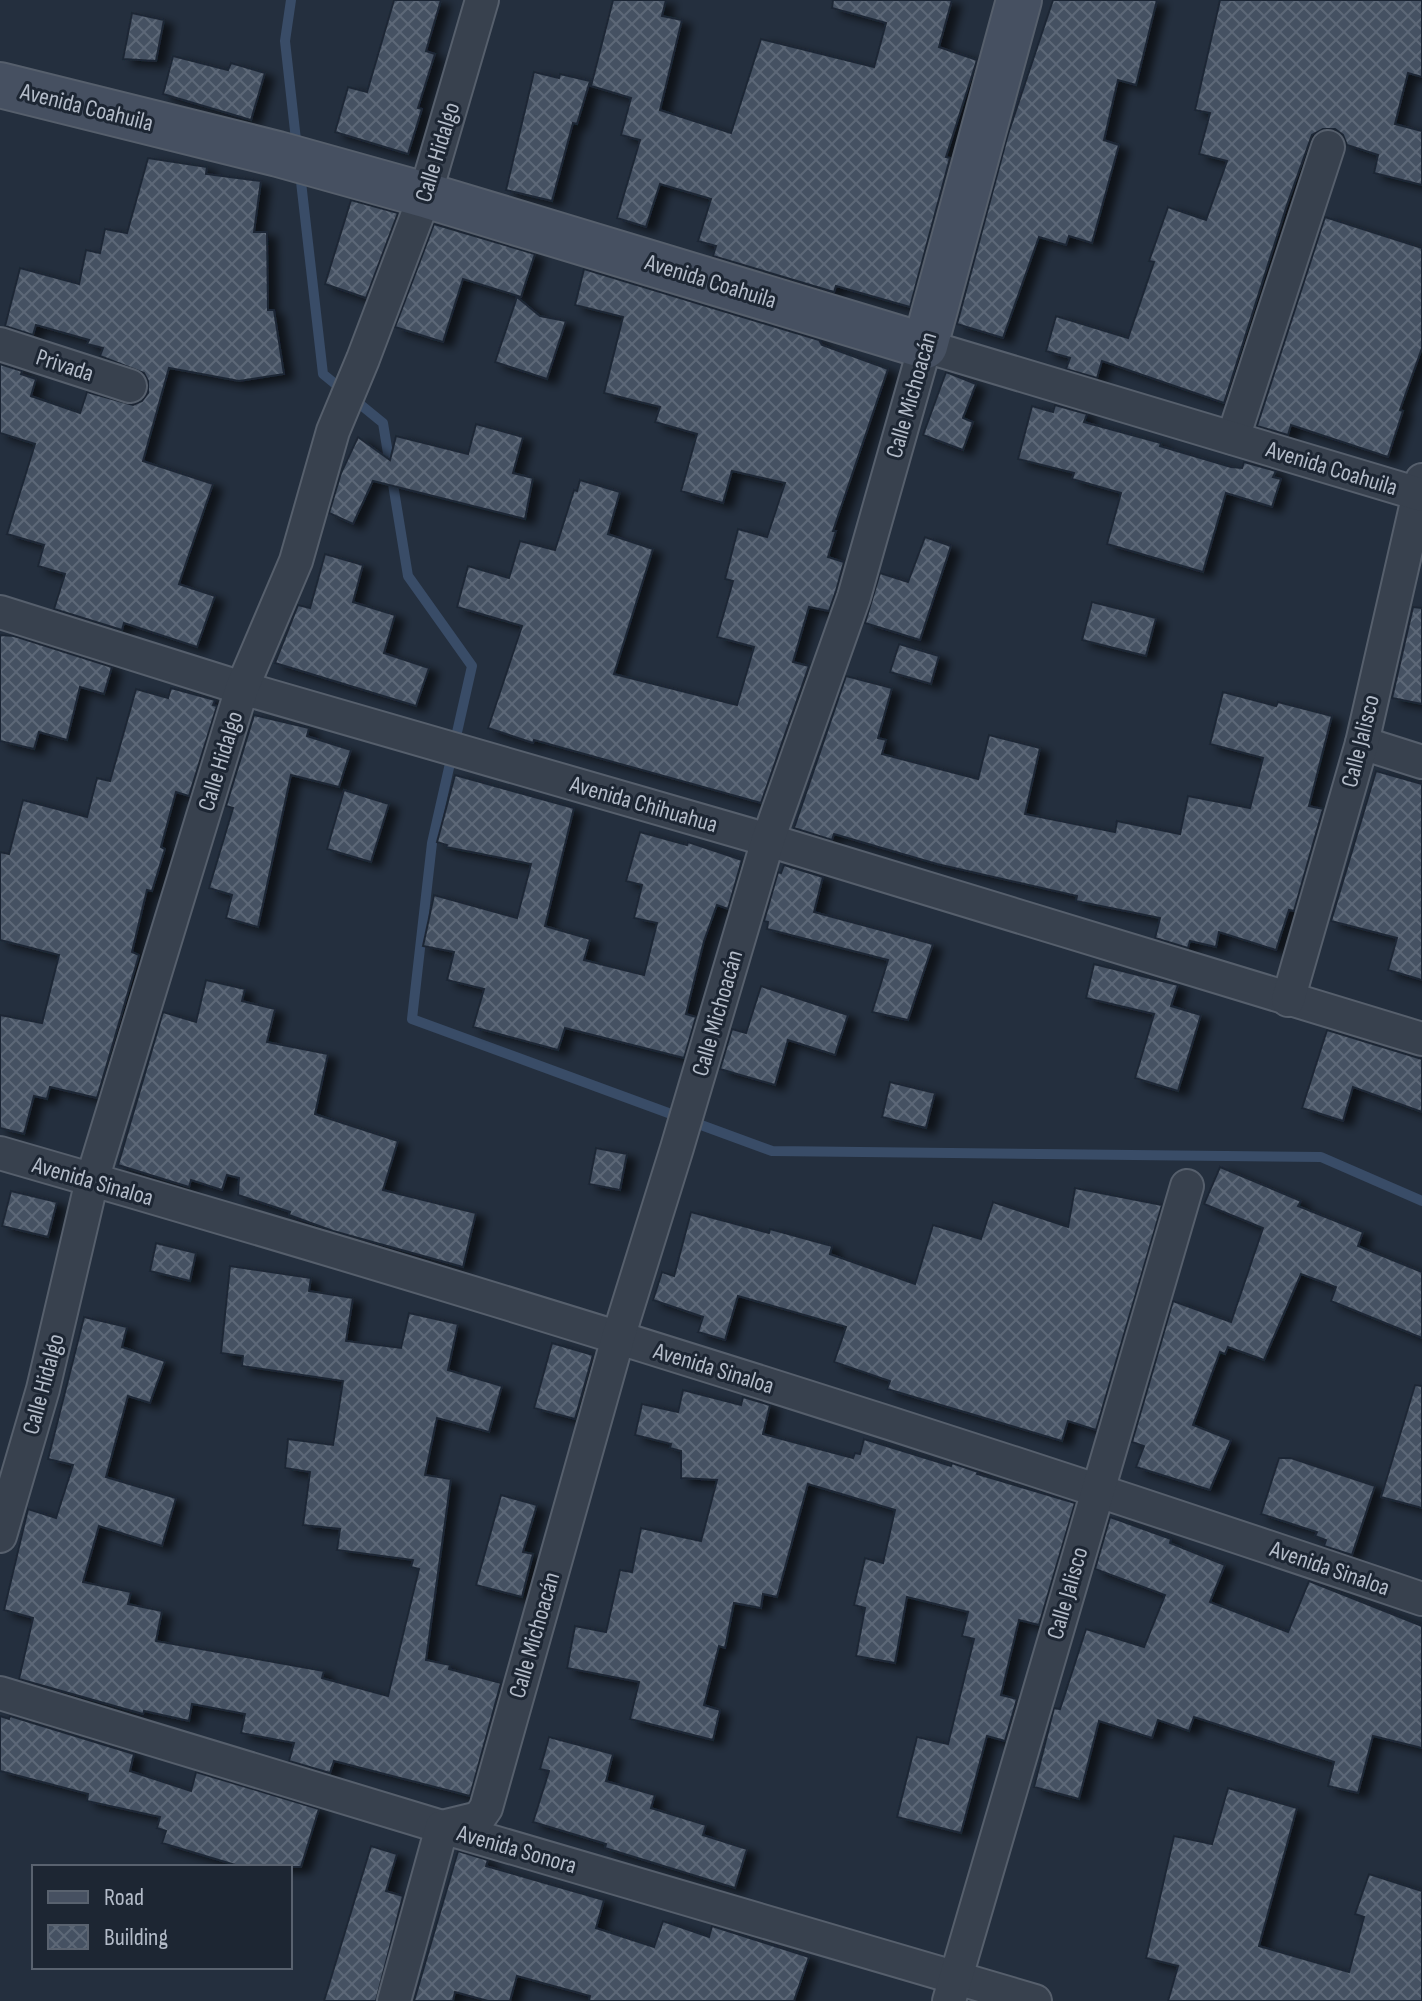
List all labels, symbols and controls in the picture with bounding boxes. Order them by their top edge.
street label: Avenida Coahuila [17,77,156,138]
street label: Calle Hidalgo [409,99,466,205]
street label: Avenida Coahuila [641,247,780,315]
street label: Calle Michoacán [880,329,943,461]
street label: Privada [32,343,97,388]
street label: Avenida Coahuila [1262,434,1401,502]
street label: Calle Jalisco [1335,692,1386,790]
street label: Calle Hidalgo [192,708,249,814]
street label: Avenida Chihuahua [566,769,721,839]
street label: Calle Michoacán [686,947,749,1079]
street label: Avenida Sinaloa [28,1150,157,1213]
street label: Calle Hidalgo [16,1331,71,1437]
street label: Avenida Sinaloa [649,1336,778,1401]
street label: Avenida Sinaloa [1265,1534,1393,1602]
street label: Calle Jalisco [1041,1544,1094,1643]
street label: Calle Michoacán [503,1569,566,1701]
street label: Avenida Sonora [453,1818,580,1880]
legend [32,1865,292,1969]
text: Road [104,1883,144,1912]
text: Building [104,1923,168,1952]

